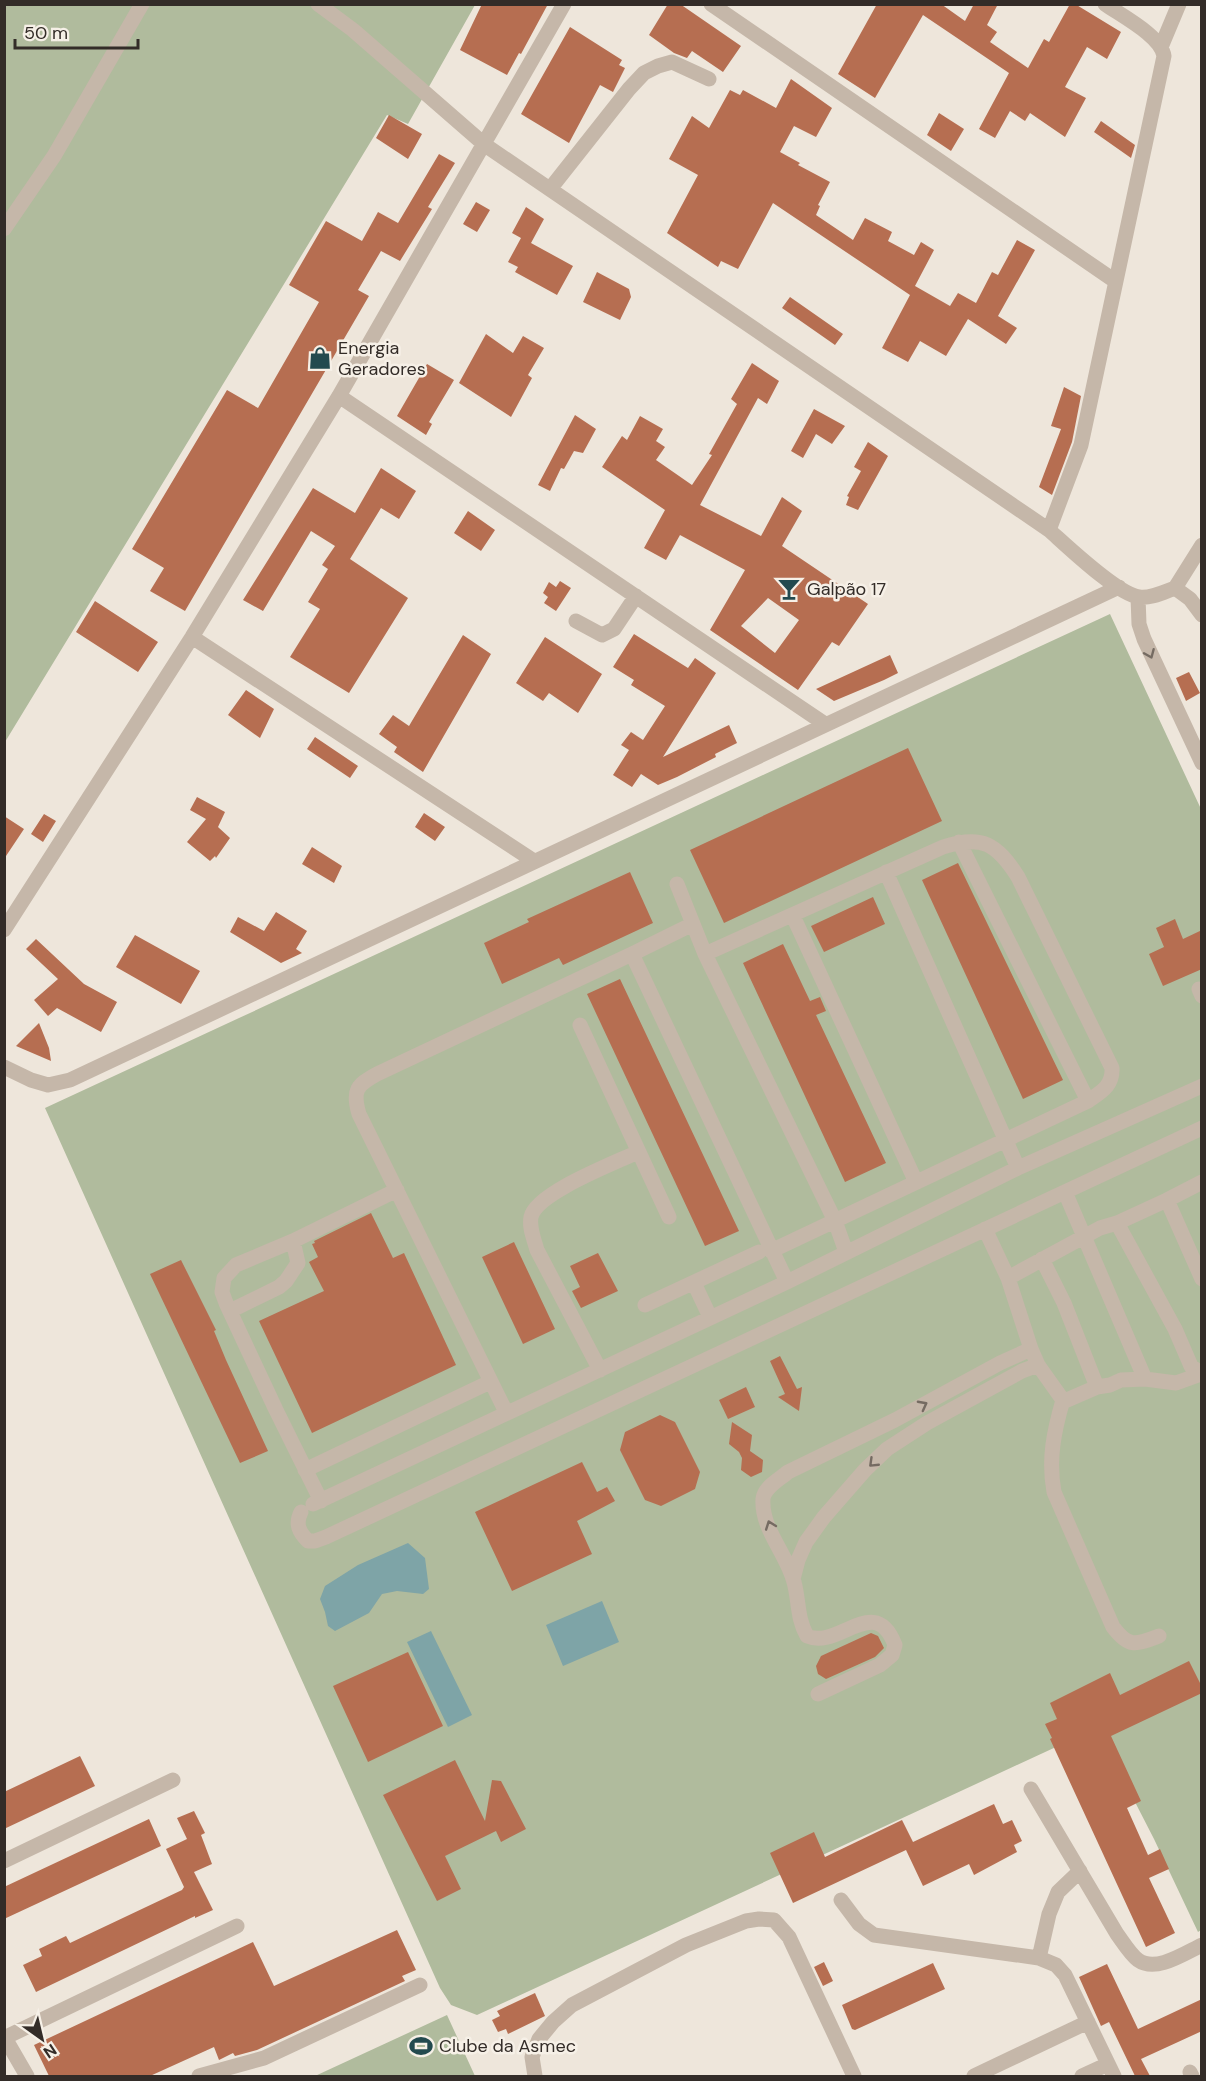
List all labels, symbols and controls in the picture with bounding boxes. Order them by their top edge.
scale bar [15,12,138,50]
text: 50 m [24,21,68,45]
place label: Energia Geradores [338,336,426,381]
shop icon: Energia Geradores [307,345,333,371]
bar icon: Galpão 17 [776,576,802,602]
place label: Galpão 17 [807,577,886,601]
one-way arrow [1143,647,1155,658]
one-way arrow [917,1401,928,1412]
one-way arrow [869,1455,880,1466]
one-way arrow [764,1521,777,1531]
north arrow [12,2009,72,2069]
sports icon: Clube da Asmec [408,2033,434,2059]
place label: Clube da Asmec [439,2034,576,2058]
text: N [39,2039,61,2063]

